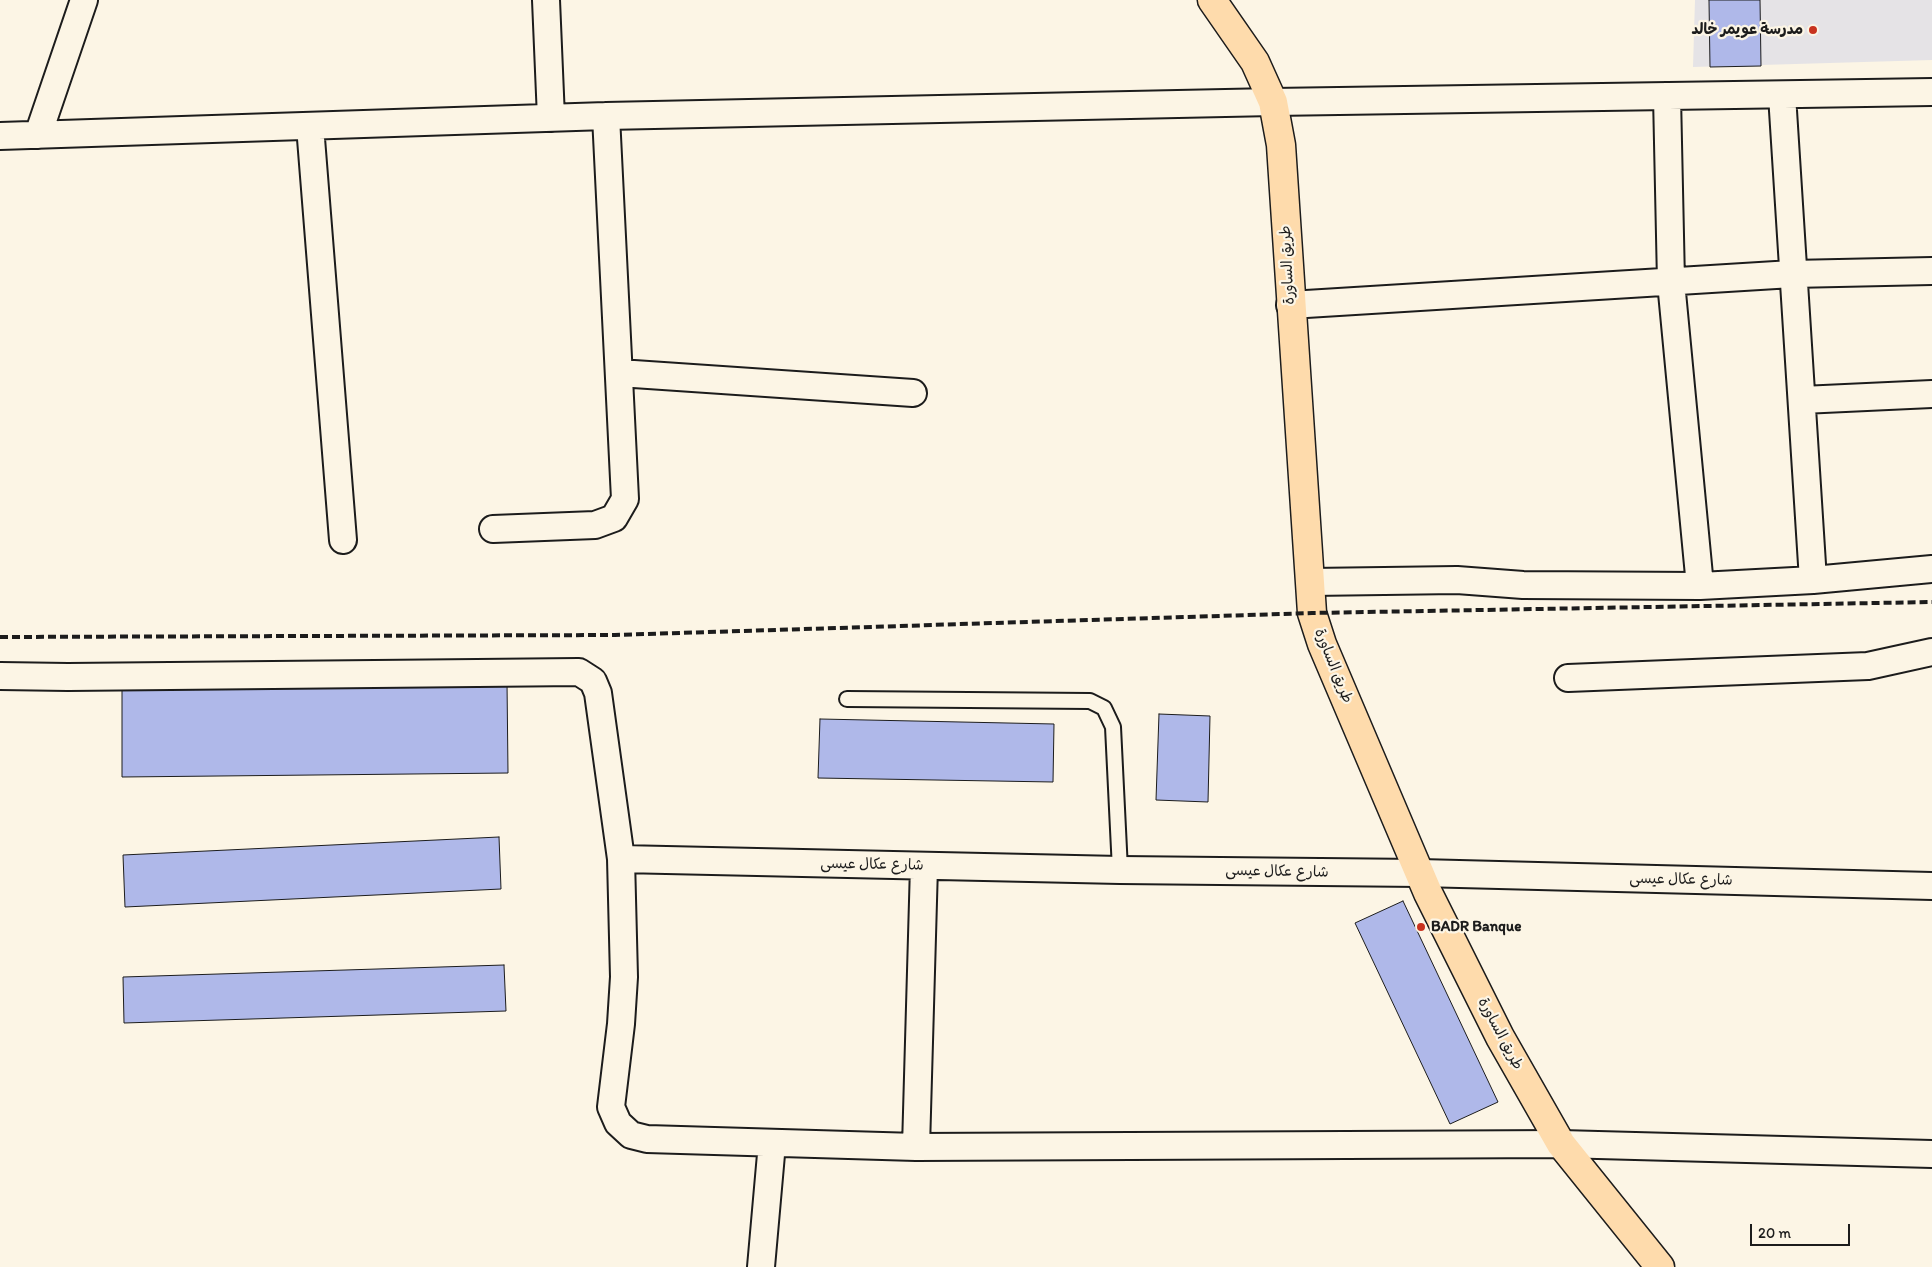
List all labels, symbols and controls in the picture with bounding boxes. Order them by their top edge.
place label: مدرسة عويمر خالد [1692,21,1803,39]
marker: مدرسة عويمر خالد [1807,24,1819,36]
street label: طريق الساورة [1277,225,1299,305]
street label: طريق الساورة [1310,626,1356,706]
street label: شارع عكال عيسى [820,855,924,875]
street label: شارع عكال عيسى [1225,862,1329,882]
street label: شارع عكال عيسى [1629,870,1733,890]
place label: BADR Banque [1431,918,1521,936]
marker: BADR Banque [1415,921,1427,933]
street label: طريق الساورة [1473,995,1527,1073]
scale bar [1752,1214,1852,1246]
text: 20 m [1758,1224,1791,1242]

